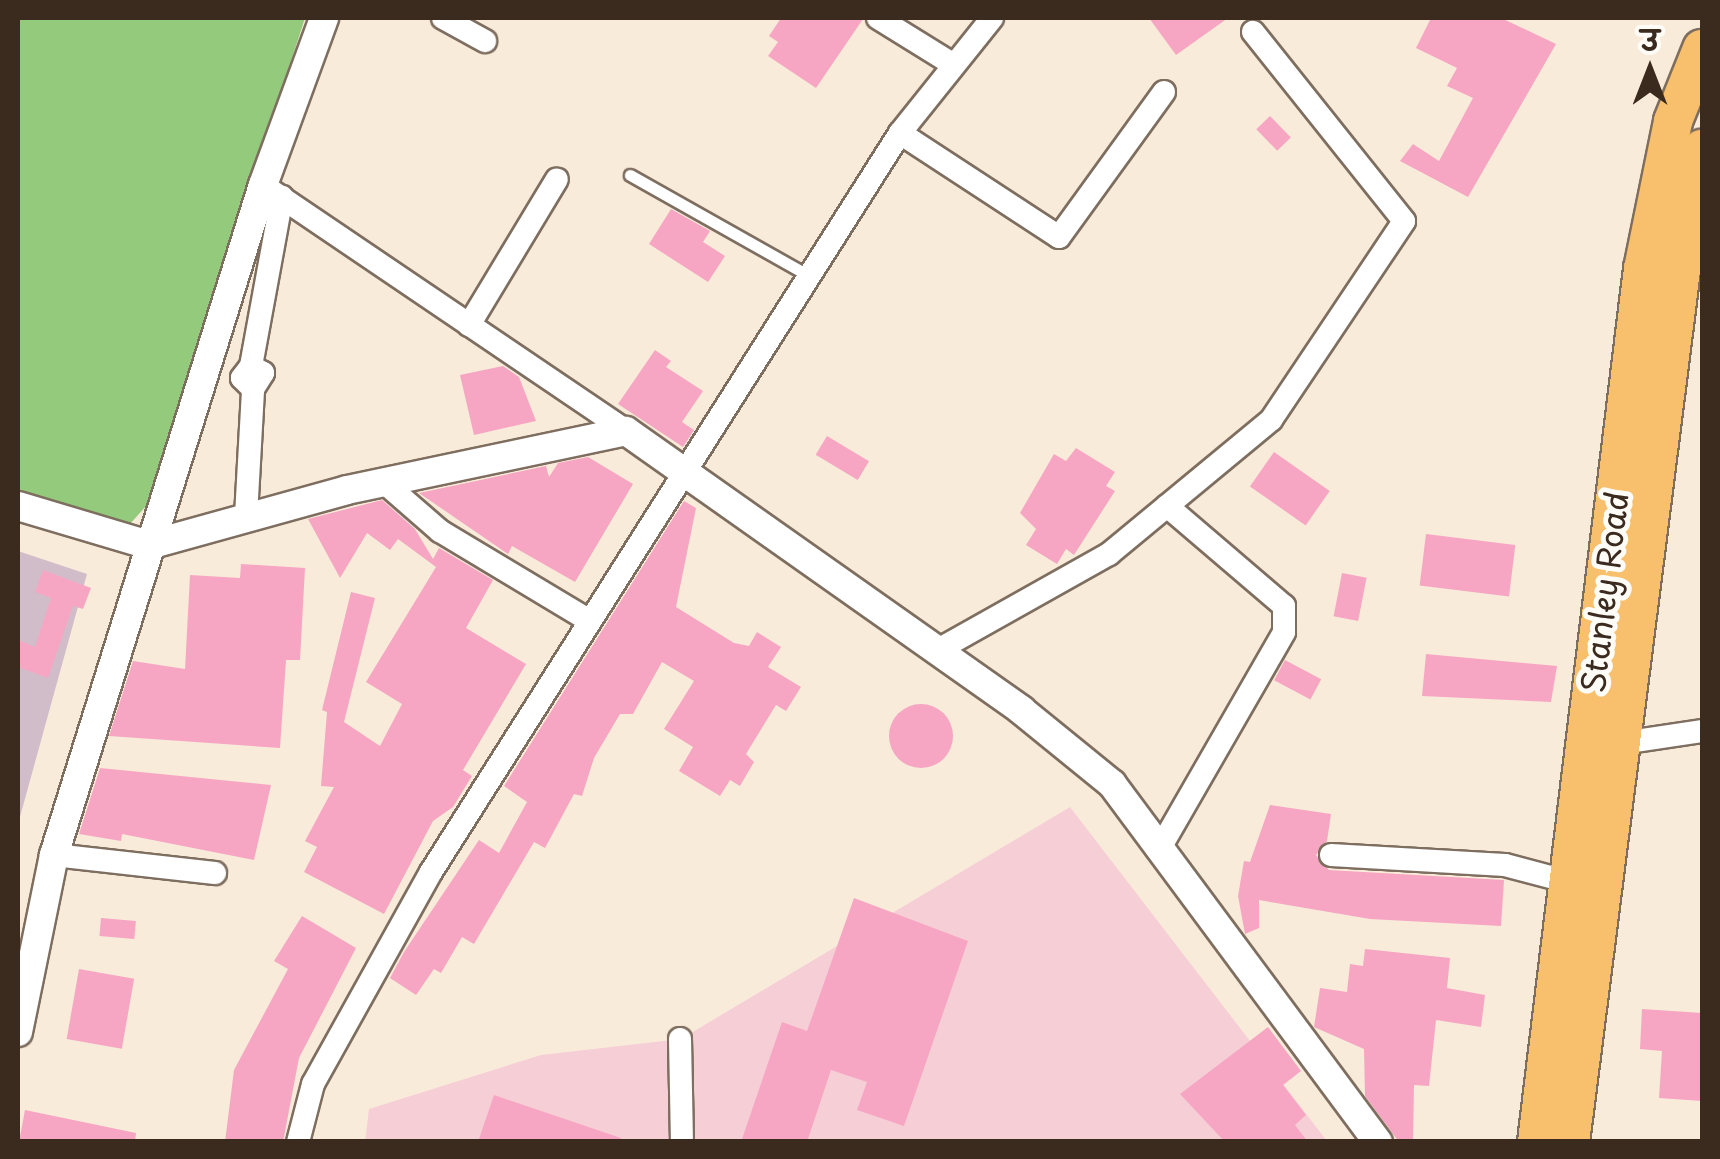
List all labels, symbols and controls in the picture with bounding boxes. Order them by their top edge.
text: उ [1641,18,1659,61]
north arrow [1600,20,1700,120]
street label: Stanley Road [1572,488,1636,696]

